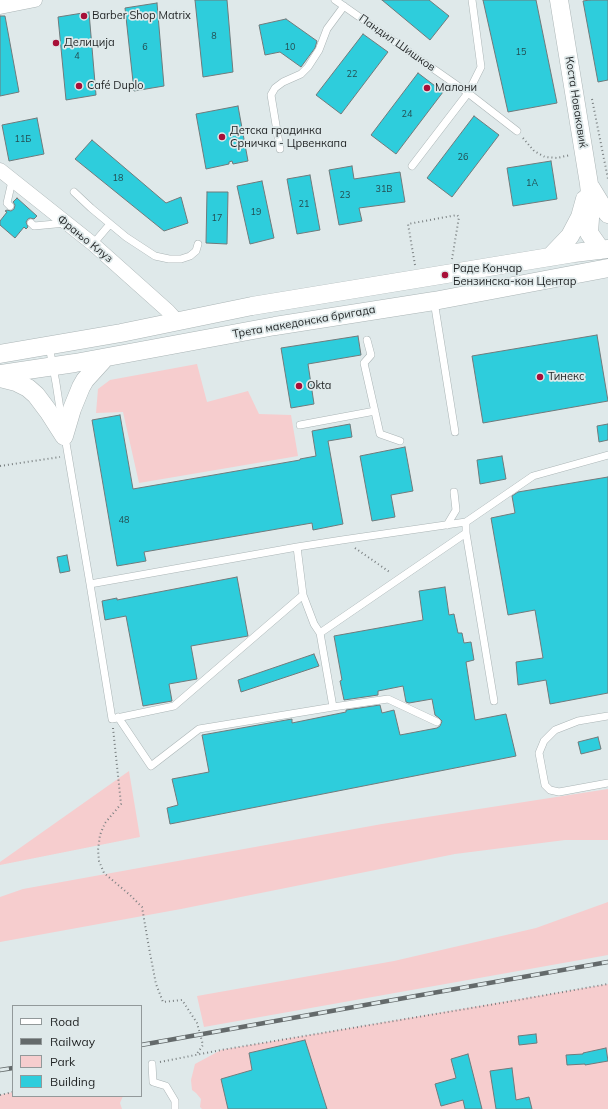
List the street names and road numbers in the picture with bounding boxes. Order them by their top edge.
street label: Пандил Шишков [356,12,438,74]
street label: Коста Новаковиќ [562,55,590,149]
street label: Фрањо Клуз [55,213,115,265]
street label: Трета македонска бригада [232,303,376,341]

